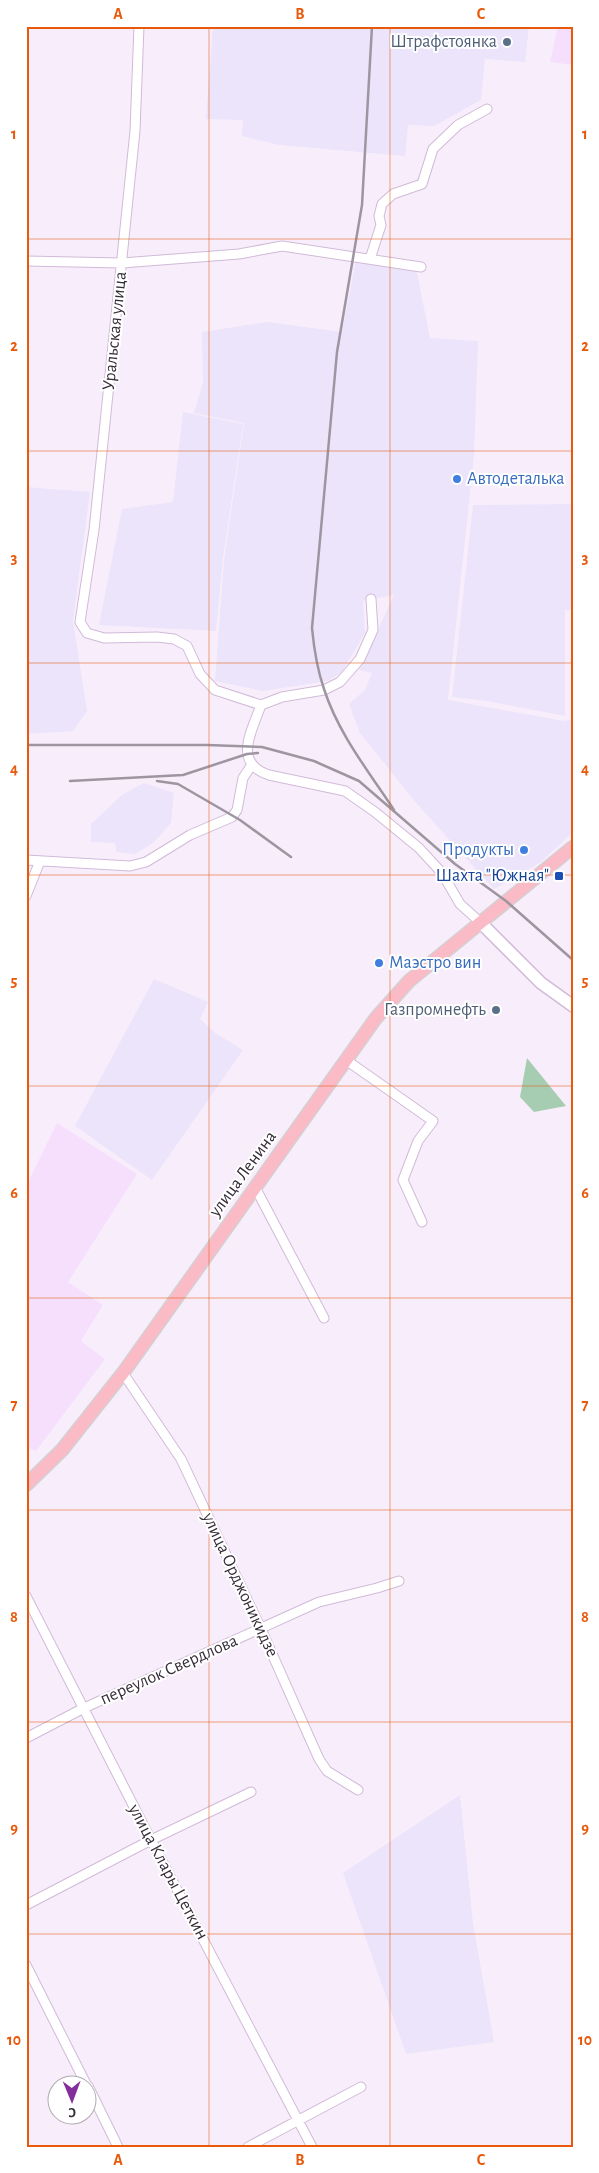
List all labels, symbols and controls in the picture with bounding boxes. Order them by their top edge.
text: A [113,6,123,22]
text: B [295,6,305,22]
text: C [477,6,486,22]
place label: Штрафстоянка [390,33,497,51]
marker: Штрафстоянка [501,36,513,48]
text: 1 [11,126,17,142]
text: 1 [582,126,588,142]
street label: Уральская улица [100,271,130,391]
text: 2 [10,338,18,354]
text: 2 [581,338,589,354]
place label: Автодеталька [467,470,564,488]
marker: Автодеталька [451,473,463,485]
text: 3 [11,550,18,566]
text: 3 [582,550,589,566]
text: 4 [10,761,18,777]
text: 4 [581,761,589,777]
place label: Продукты [442,841,514,859]
marker: Продукты [518,844,530,856]
place label: Шахта "Южная" [436,867,549,885]
marker: Шахта "Южная" [553,870,565,882]
place label: Маэстро вин [389,954,481,972]
marker: Маэстро вин [373,957,385,969]
text: 5 [11,973,18,989]
text: 5 [582,973,589,989]
place label: Газпромнефть [384,1001,486,1019]
marker: Газпромнефть [490,1004,502,1016]
street label: улица Ленина [205,1128,280,1221]
text: 6 [10,1185,18,1201]
text: 6 [581,1185,589,1201]
text: 7 [11,1397,18,1413]
text: 7 [582,1397,589,1413]
street label: улица Орджоникидзе [198,1509,281,1660]
text: 8 [10,1609,18,1625]
text: 8 [581,1609,589,1625]
street label: переулок Свердлова [98,1632,240,1708]
street label: улица Клары Цеткин [124,1800,211,1943]
text: 9 [10,1820,18,1836]
text: 9 [581,1820,589,1836]
text: 10 [7,2032,21,2048]
text: 10 [578,2032,592,2048]
north arrow [48,2076,98,2126]
text: С [68,2105,76,2119]
text: A [113,2152,123,2168]
text: B [295,2152,305,2168]
text: C [477,2152,486,2168]

